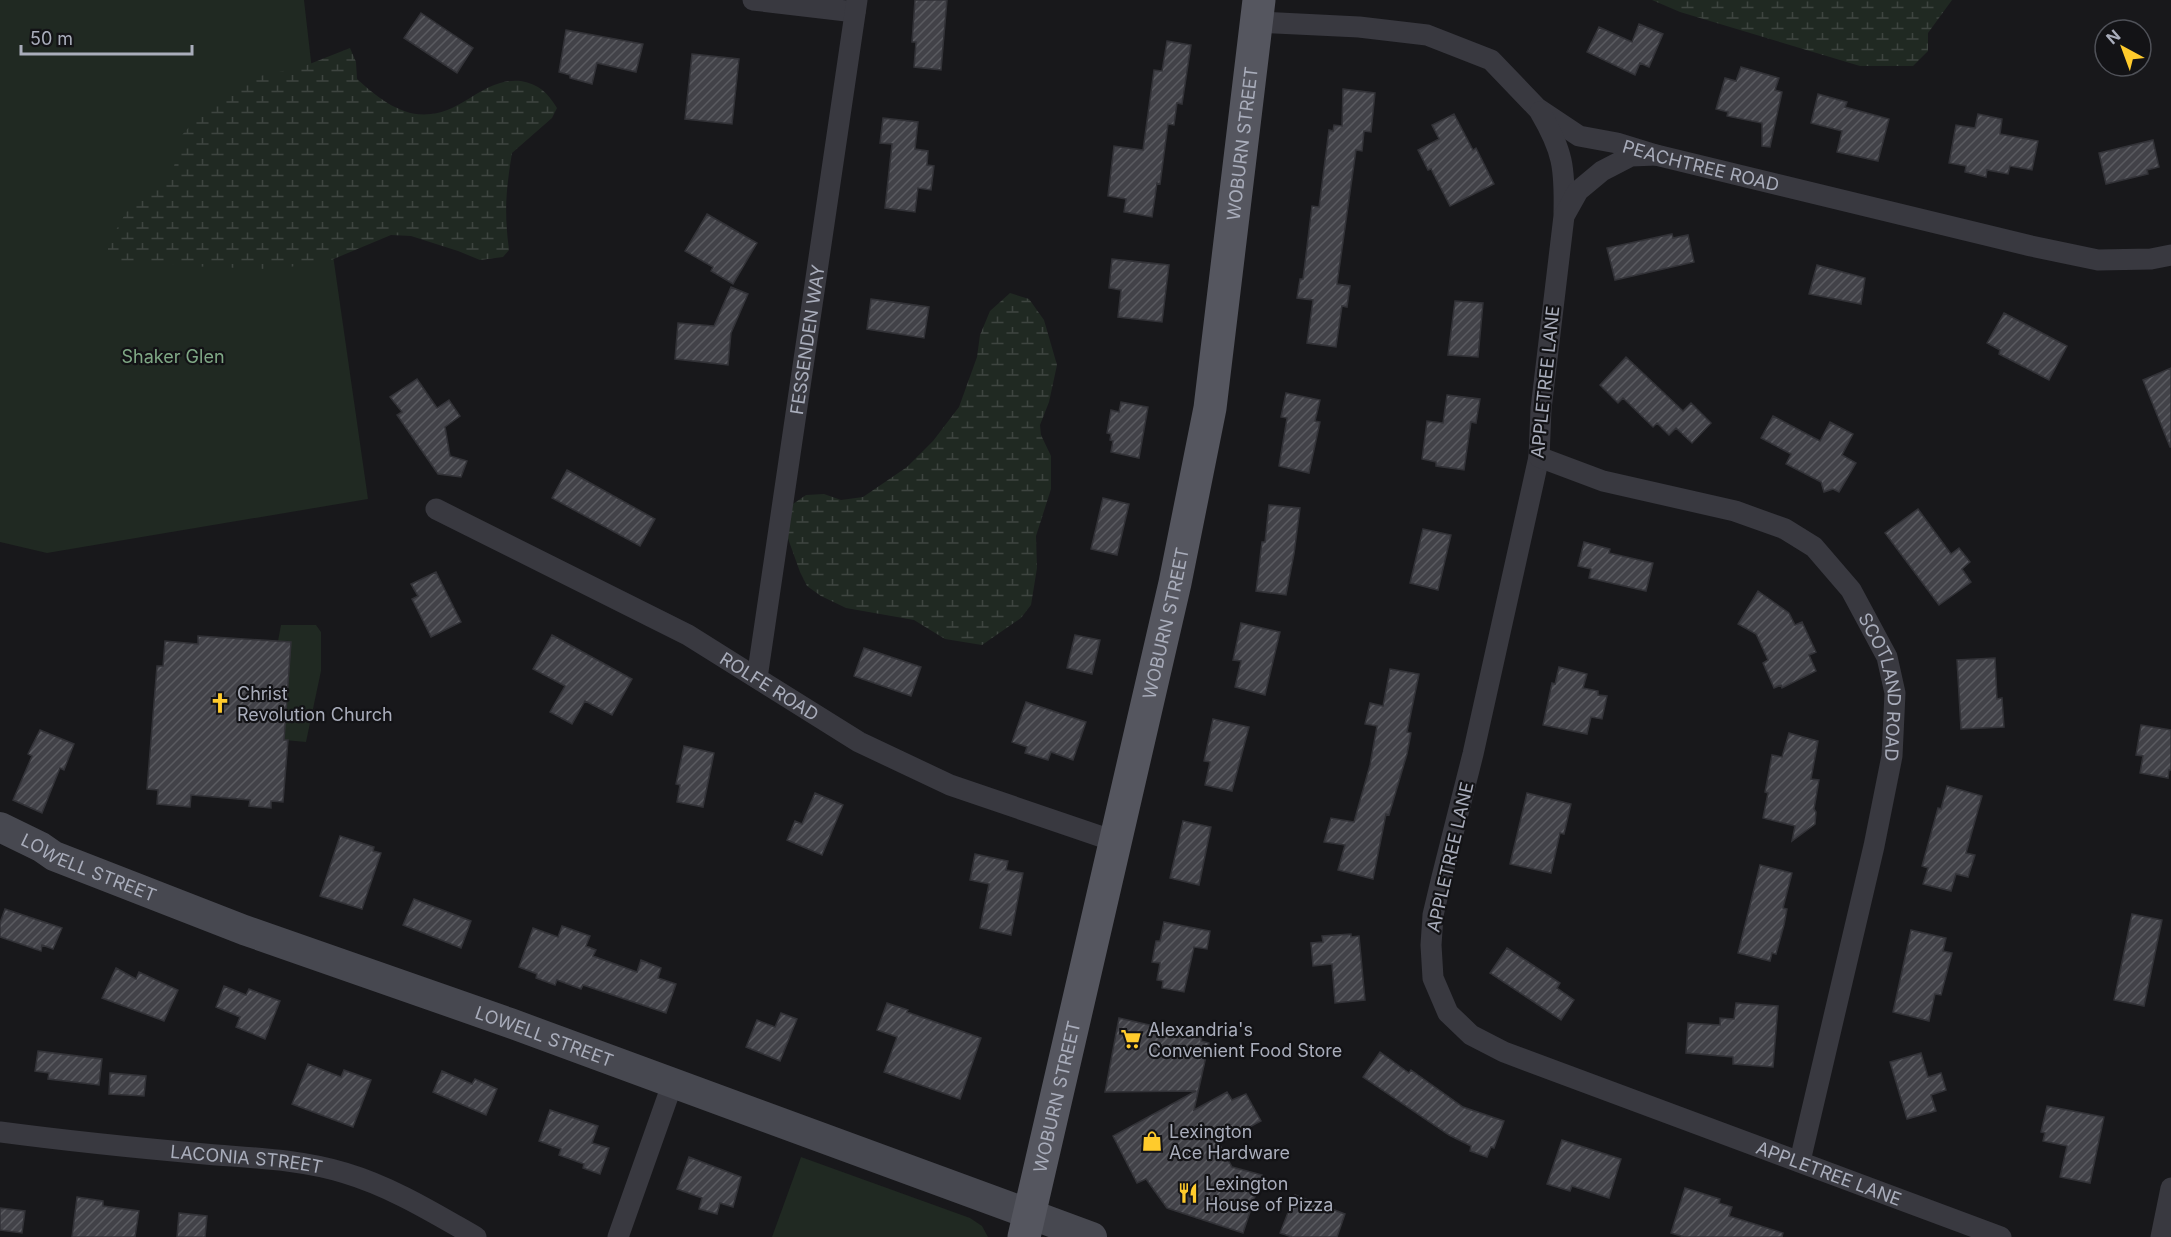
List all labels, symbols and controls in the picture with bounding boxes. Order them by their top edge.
scale bar [21,18,192,56]
north arrow [2093,18,2153,78]
text: N [2102,25,2124,48]
text: 50 m [30,28,73,49]
street label: WOBURN STREET [1222,65,1261,222]
street label: PEACHTREE ROAD [1620,135,1782,195]
street label: FESSENDEN WAY [785,263,828,416]
street label: APPLETREE LANE [1527,305,1563,459]
park label: Shaker Glen [121,346,225,367]
street label: WOBURN STREET [1138,545,1192,701]
street label: SCOTLAND ROAD [1855,609,1905,762]
street label: ROLFE ROAD [716,647,823,725]
place label: Christ Revolution Church [237,683,393,725]
church icon: Christ Revolution Church [208,691,232,715]
street label: APPLETREE LANE [1423,780,1477,934]
street label: LOWELL STREET [18,829,160,905]
street label: LOWELL STREET [473,1001,617,1071]
street label: WOBURN STREET [1029,1019,1084,1175]
place label: Alexandria's Convenient Food Store [1148,1019,1342,1061]
supermarket icon: Alexandria's Convenient Food Store [1119,1027,1143,1051]
place label: Lexington Ace Hardware [1169,1121,1290,1163]
shop icon: Lexington Ace Hardware [1140,1129,1164,1153]
street label: APPLETREE LANE [1753,1136,1904,1210]
street label: LACONIA STREET [169,1140,325,1177]
place label: Lexington House of Pizza [1205,1173,1333,1215]
restaurant icon: Lexington House of Pizza [1176,1181,1200,1205]

